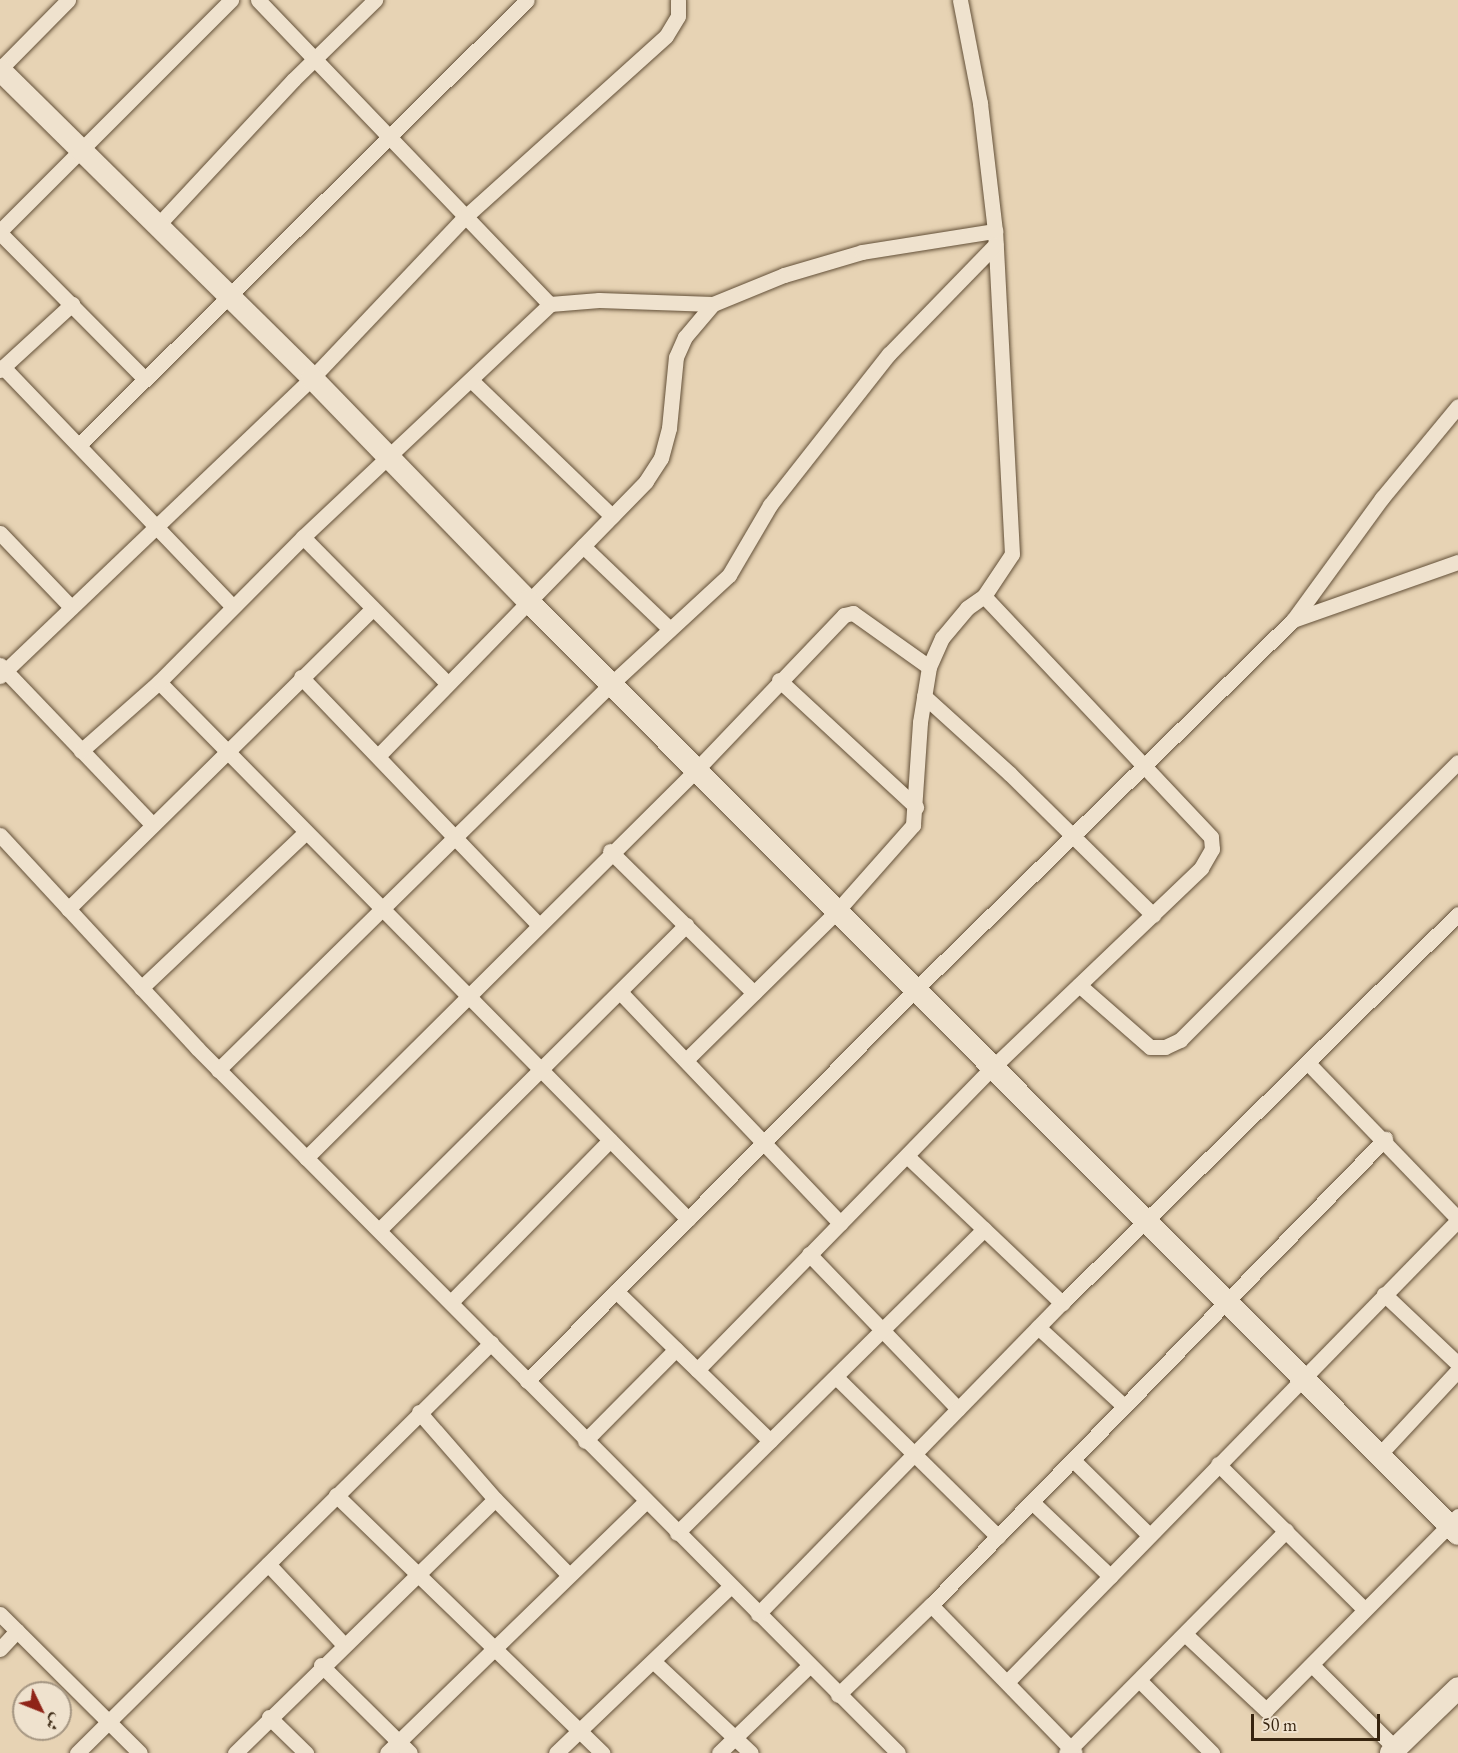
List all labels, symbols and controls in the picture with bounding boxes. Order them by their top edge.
north arrow [12,1681,72,1741]
scale bar [1254,1702,1383,1740]
text: ش [41,1709,67,1735]
text: 50 m [1262,1713,1297,1736]

